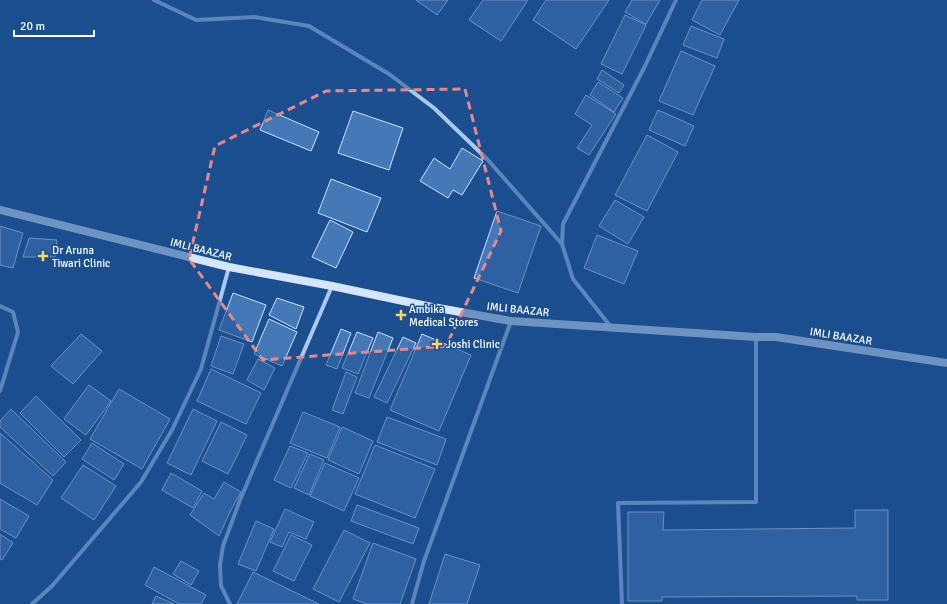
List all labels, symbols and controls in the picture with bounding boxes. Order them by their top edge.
scale bar [14,12,94,38]
text: 20 m [20,19,45,34]
street label: IMLI BAAZAR [169,236,233,264]
place label: Dr Aruna Tiwari Clinic [52,244,110,270]
marker: Dr Aruna Tiwari Clinic [37,250,49,262]
street label: IMLI BAAZAR [486,300,550,319]
place label: Ambika Medical Stores [409,303,478,329]
marker: Ambika Medical Stores [396,310,406,320]
street label: IMLI BAAZAR [809,325,873,348]
marker: Joshi Clinic [431,338,443,350]
place label: Joshi Clinic [446,338,500,351]

